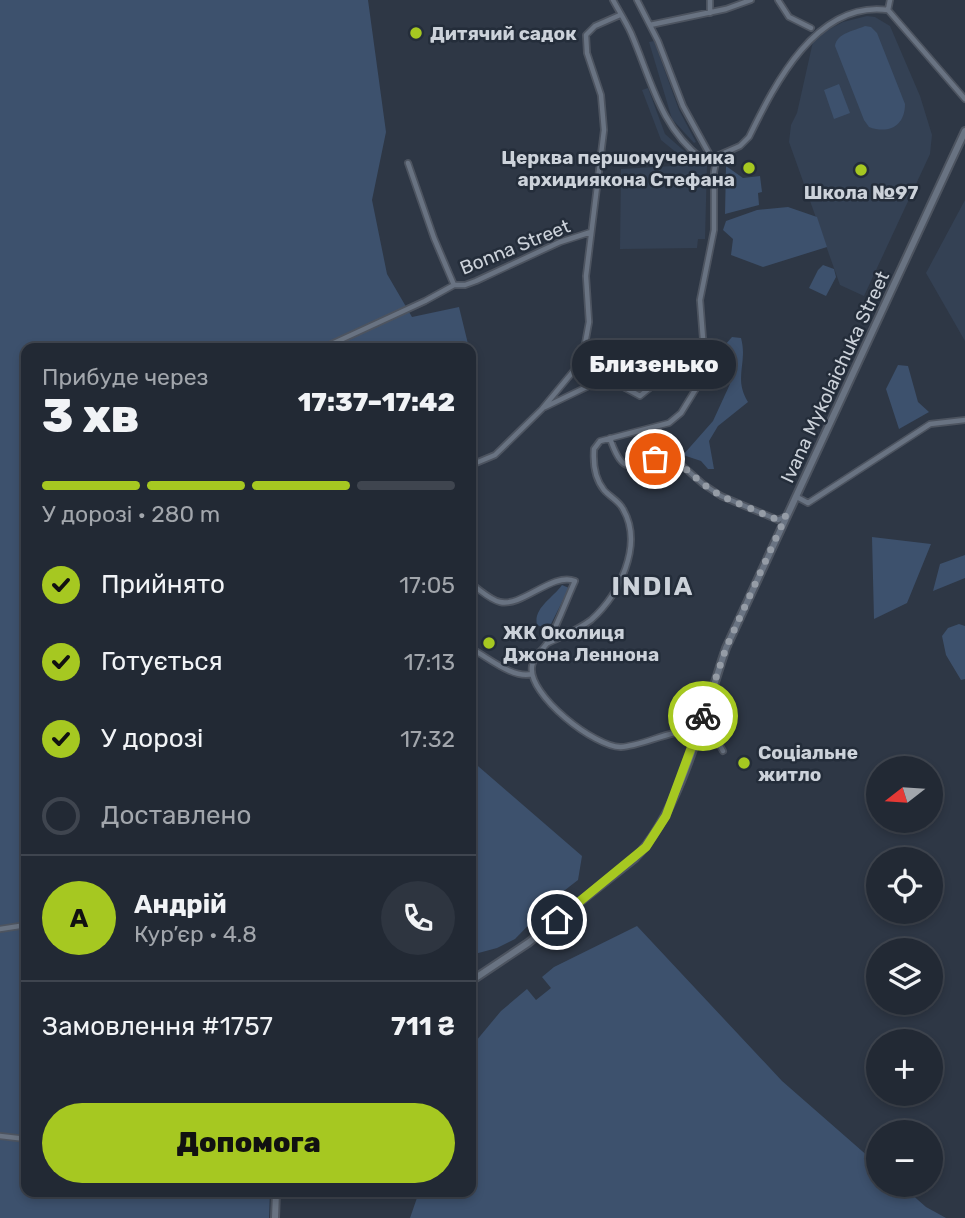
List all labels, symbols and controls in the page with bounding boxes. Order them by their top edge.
place label: Дитячий садок [430,22,577,45]
marker: Дитячий садок [408,25,424,41]
place label: Церква першомученика архидиякона Стефана [501,146,735,191]
marker: Церква першомученика архидиякона Стефана [741,160,757,176]
marker: Школа №97 [853,162,869,178]
place label: Школа №97 [804,181,918,204]
street label: Bonna Street [457,214,574,280]
street label: Ivana Mykolaichuka Street [776,267,895,487]
callout: Близенько [573,340,737,389]
text: Близенько [589,350,719,378]
text: Прибуде через [42,363,208,391]
text: 17:37–17:42 [298,387,455,418]
text: 3 хв [42,389,139,444]
pin [625,429,685,489]
icon: bag [636,440,674,478]
text: У дорозі · 280 m [42,500,220,528]
icon: check [42,566,80,604]
text: Прийнято [101,569,225,600]
text: 17:05 [399,571,455,599]
district label: INDIA [612,571,694,602]
place label: ЖК Околиця Джона Леннона [503,621,659,666]
marker: ЖК Околиця Джона Леннона [481,635,497,651]
icon: check [42,643,80,681]
text: Готується [101,646,223,677]
text: 17:13 [404,648,455,676]
courier [668,681,738,751]
icon: bike [684,697,722,735]
icon: check [42,720,80,758]
text: У дорозі [101,723,203,754]
text: 17:32 [400,725,455,753]
place label: Соціальне житло [758,741,858,786]
marker: Соціальне житло [736,755,752,771]
north arrow [866,756,943,833]
map controls [866,756,943,1197]
text: Доставлено [101,800,251,831]
button: locate [866,847,943,924]
button: phone [381,881,455,955]
text: Андрій [134,889,227,920]
pin [527,890,587,950]
icon: home [538,901,576,939]
text: А [70,903,88,934]
text: Кур’єр · 4.8 [134,920,257,948]
button: layers [866,938,943,1015]
text: Замовлення #1757 [42,1011,273,1042]
text: 711 ₴ [391,1011,455,1042]
button: + [866,1029,943,1106]
button: Допомога [42,1103,455,1183]
button: − [866,1120,943,1197]

